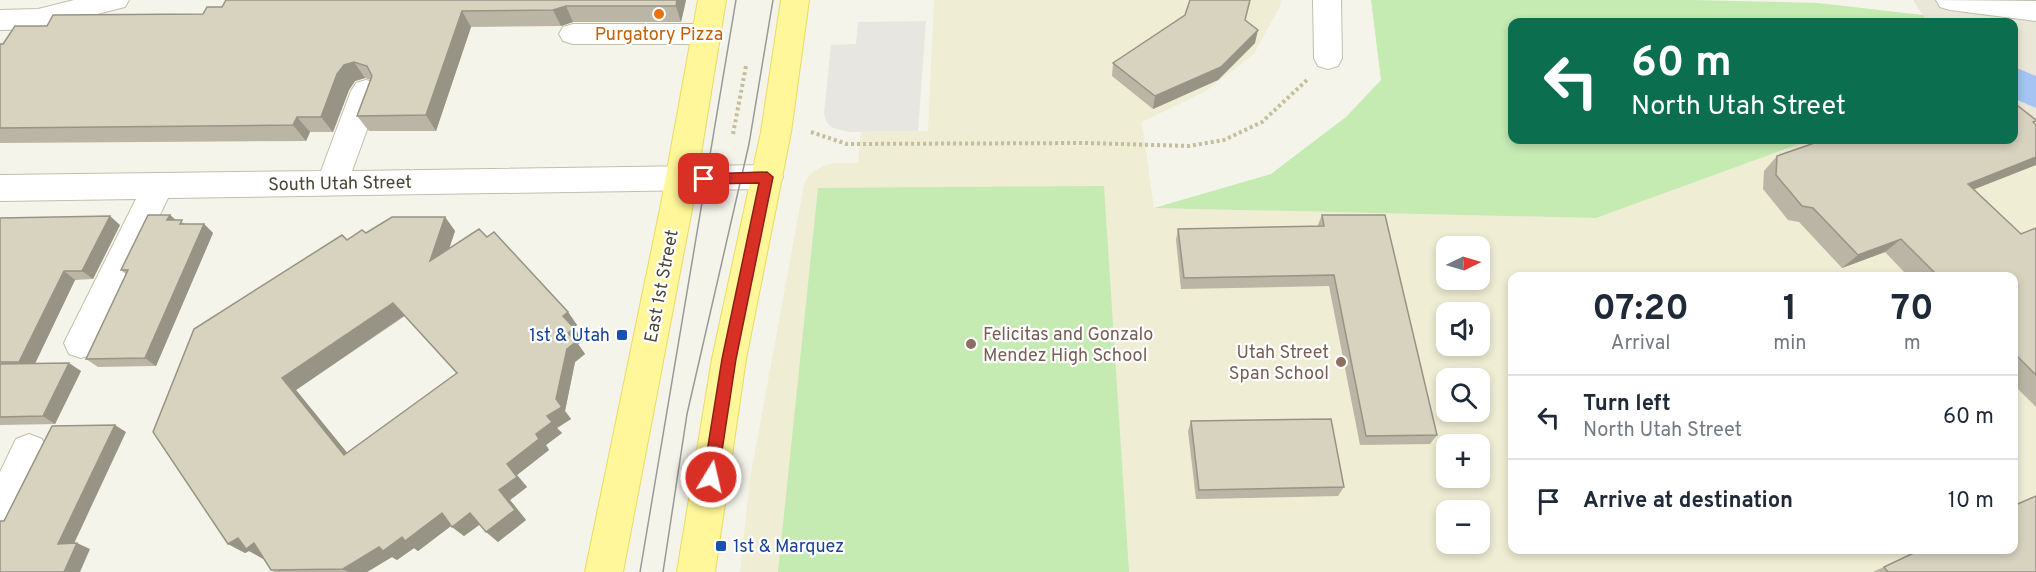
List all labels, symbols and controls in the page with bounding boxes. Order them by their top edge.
marker: Purgatory Pizza [652,7,666,21]
place label: Purgatory Pizza [595,24,723,47]
text: 60 m [1631,38,1732,91]
icon: left [1532,42,1610,120]
text: North Utah Street [1631,90,1846,124]
pin [678,153,729,204]
icon: arrive [687,162,720,195]
street label: South Utah Street [268,172,412,197]
street label: East 1st Street [640,228,685,345]
north arrow [1436,236,1490,290]
map controls [1436,236,1490,554]
text: 07:20 [1592,287,1689,333]
text: 1 [1783,287,1797,333]
text: 70 [1891,287,1934,333]
button: sound [1436,302,1490,356]
place label: Felicitas and Gonzalo Mendez High School [983,324,1153,368]
place label: 1st & Utah [529,325,610,348]
marker: 1st & Utah [615,328,629,342]
text: Arrival [1611,331,1670,357]
text: min [1773,331,1807,357]
text: m [1904,331,1921,357]
marker: Felicitas and Gonzalo Mendez High School [964,337,978,351]
place label: Utah Street Span School [1229,342,1329,386]
marker: Utah Street Span School [1334,355,1348,369]
button: search [1436,368,1490,422]
text: Turn left [1583,391,1671,418]
icon: left [1532,401,1565,434]
text: 60 m [1943,404,1994,431]
text: North Utah Street [1583,418,1742,444]
button: + [1436,434,1490,488]
position arrow [679,445,743,509]
icon: arrive [1532,485,1565,518]
text: Arrive at destination [1583,488,1793,515]
text: 10 m [1948,488,1994,515]
button: − [1436,500,1490,554]
place label: 1st & Marquez [733,536,844,559]
marker: 1st & Marquez [714,539,728,553]

